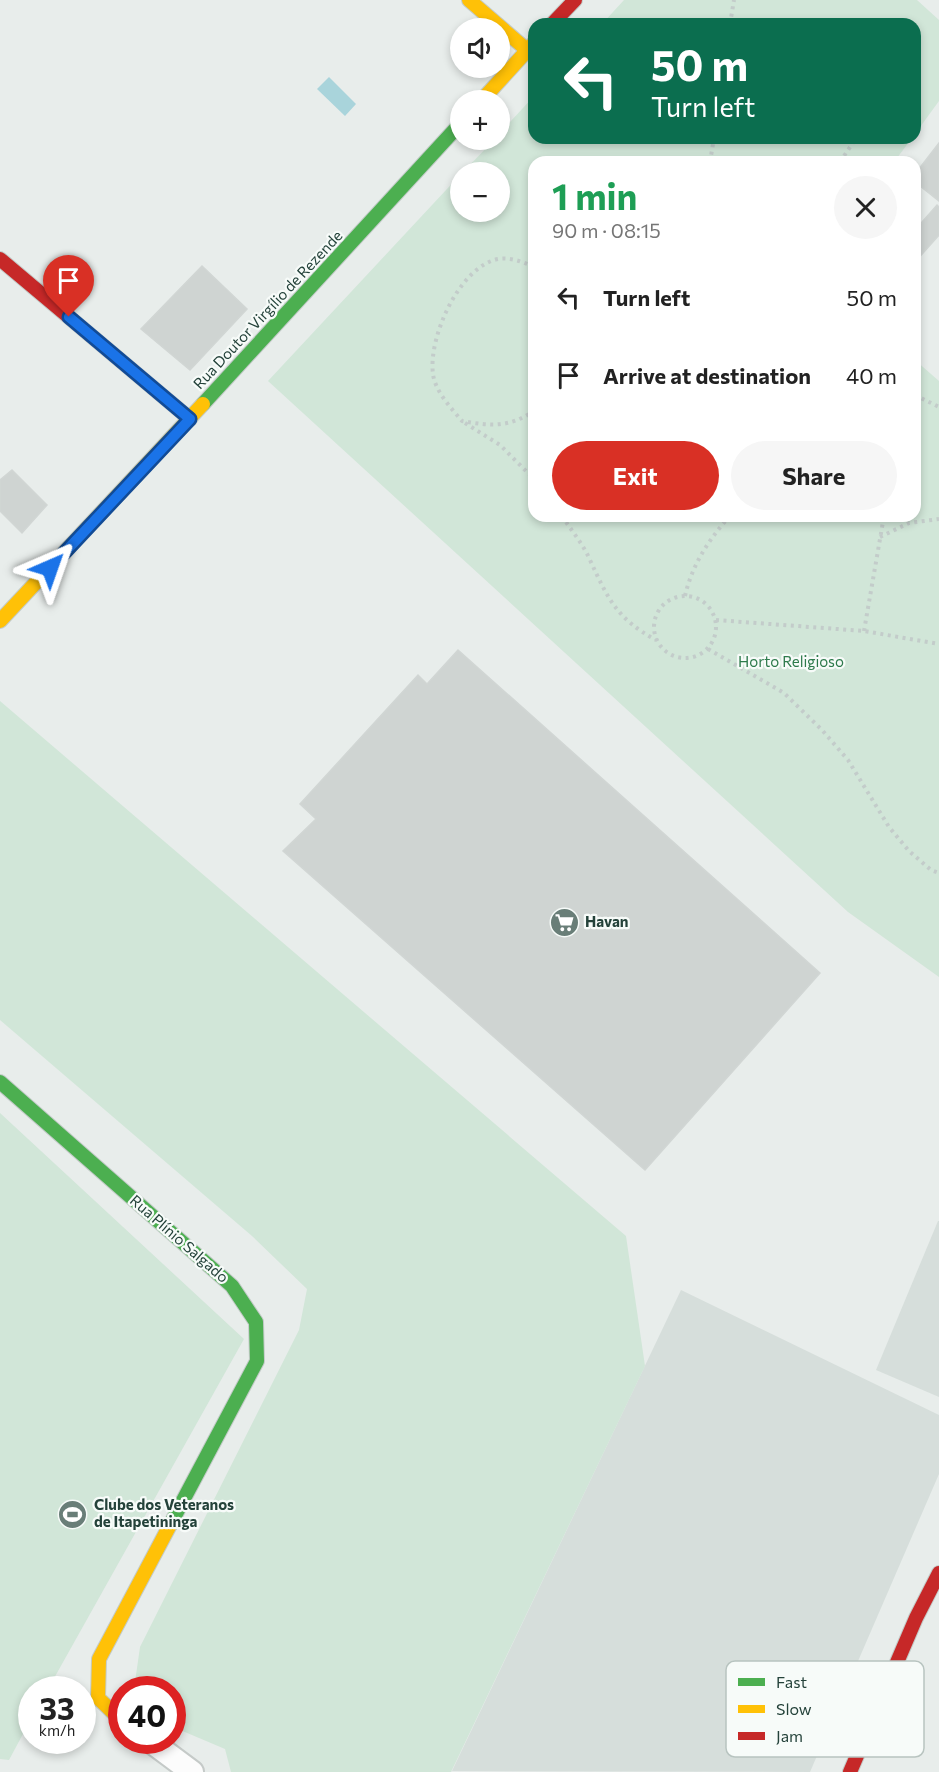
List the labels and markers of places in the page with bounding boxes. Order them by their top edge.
pin [43,255,94,317]
supermarket icon: Havan [548,906,580,938]
place label: Havan [585,912,629,930]
place label: Clube dos Veteranos de Itapetininga [94,1495,234,1530]
sports icon: Clube dos Veteranos de Itapetininga [57,1498,89,1530]

